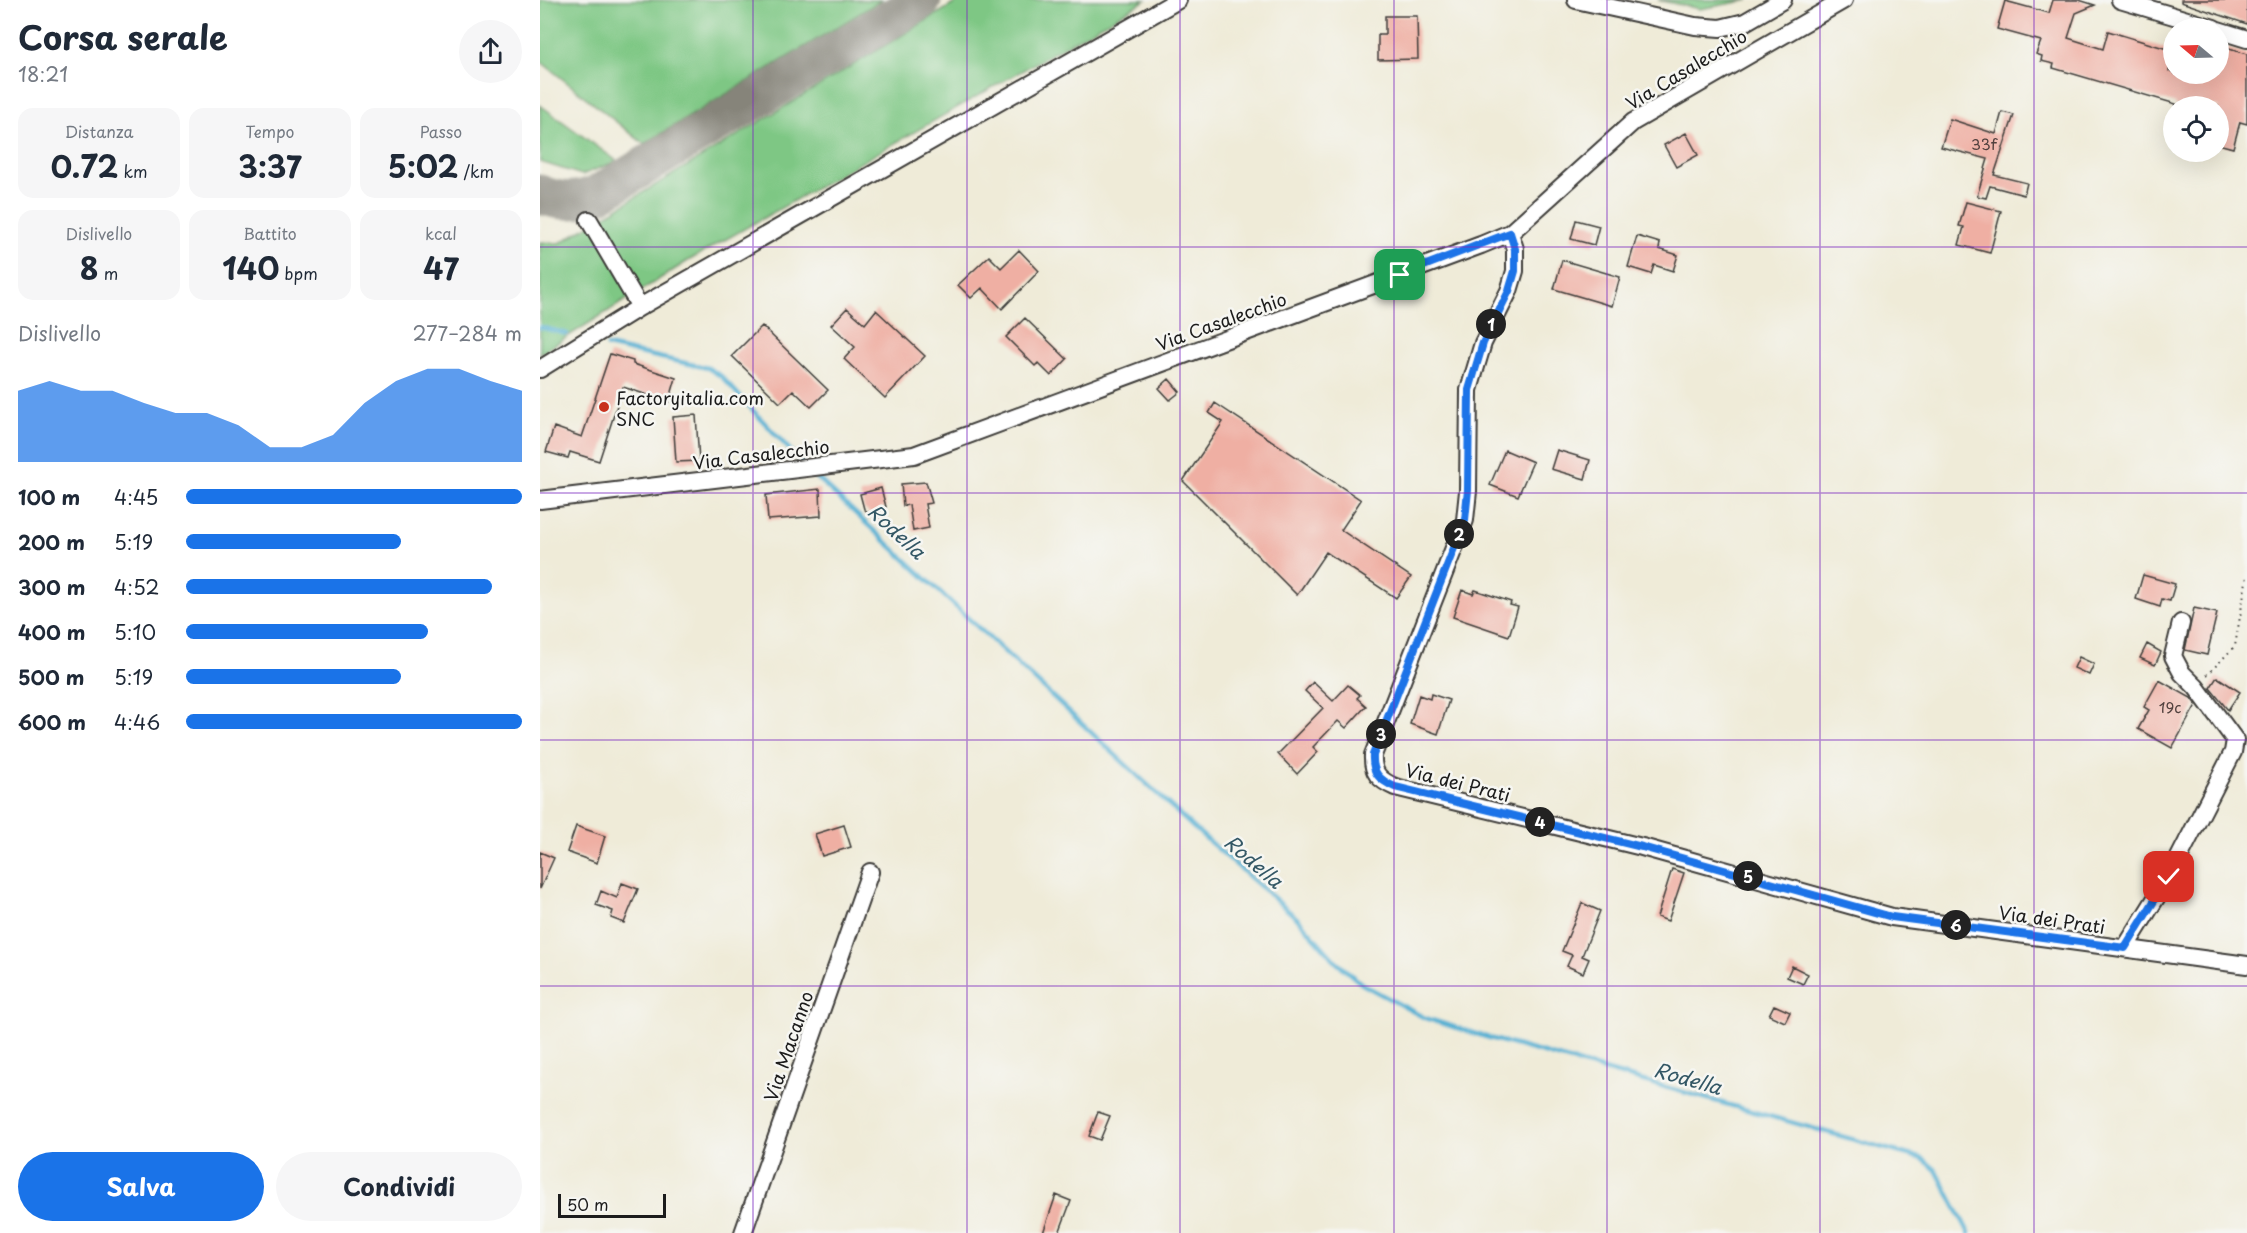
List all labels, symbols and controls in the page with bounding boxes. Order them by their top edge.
text: Corsa serale [18,11,228,61]
north arrow [2163,18,2229,84]
map controls [2163,18,2229,162]
button: share [459,20,522,83]
street label: Via Casalecchio [1620,22,1752,116]
text: 18:21 [18,59,68,89]
button: locate [2163,96,2229,162]
text: Distanza [65,119,133,143]
text: Tempo [246,119,294,143]
text: Passo [420,119,462,143]
house number: 33f [1971,132,1998,155]
text: 0.72 [50,143,118,188]
text: 3:37 [238,143,302,188]
text: 5:02 [388,143,458,188]
text: km [118,159,148,183]
text: /km [458,159,494,183]
text: Dislivello [66,221,132,245]
text: Battito [243,221,297,245]
text: kcal [425,221,457,245]
text: 8 [80,245,99,290]
text: 140 [222,245,279,290]
text: 47 [423,245,459,290]
pin [1374,249,1425,300]
icon: arrive [1383,258,1416,291]
text: m [99,261,118,285]
text: bpm [279,261,318,285]
street label: Via Casalecchio [1152,285,1290,357]
pin: 1 [1476,309,1506,339]
text: 1 [1487,312,1495,336]
text: Dislivello [18,318,101,348]
text: 277–284 m [413,318,522,348]
place label: Factoryitalia.com SNC [616,384,764,432]
marker: Factoryitalia.com SNC [597,400,611,414]
street label: Via Casalecchio [691,432,831,476]
text: 100 m [18,482,80,512]
text: 4:45 [114,482,158,512]
water label: Rodella [862,497,933,566]
pin: 2 [1444,519,1474,549]
text: 2 [1453,522,1465,546]
text: 200 m [18,527,85,557]
text: 5:19 [114,527,153,557]
text: 300 m [18,572,86,602]
text: 4:52 [114,572,159,602]
text: 400 m [18,617,86,647]
text: 5:10 [114,617,156,647]
text: 500 m [18,662,85,692]
text: 5:19 [114,662,153,692]
house number: 19c [2159,695,2181,718]
text: 600 m [18,707,86,737]
text: 4:46 [114,707,160,737]
pin: 3 [1366,719,1396,749]
text: 3 [1376,722,1386,746]
street label: Via dei Prati [1403,756,1513,808]
pin: 4 [1525,807,1555,837]
text: 4 [1535,810,1545,834]
water label: Rodella [1218,827,1290,895]
pin [2143,851,2194,902]
icon: check [2152,860,2185,893]
pin: 5 [1733,861,1763,891]
text: 5 [1743,864,1753,888]
street label: Via dei Prati [1997,898,2107,940]
pin: 6 [1941,910,1971,940]
text: 6 [1950,913,1962,937]
street label: Via Macanno [756,987,820,1105]
water label: Rodella [1651,1054,1726,1102]
button: Salva [18,1152,264,1221]
button: Condividi [276,1152,522,1221]
scale bar [558,1191,666,1218]
text: 50 m [567,1192,608,1216]

